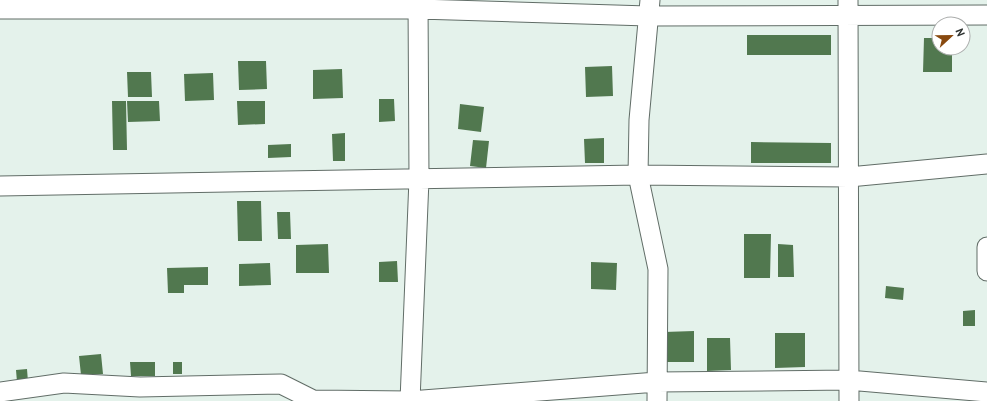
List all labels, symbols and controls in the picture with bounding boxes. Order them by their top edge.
north arrow [931,16,971,56]
text: N [952,26,968,38]

